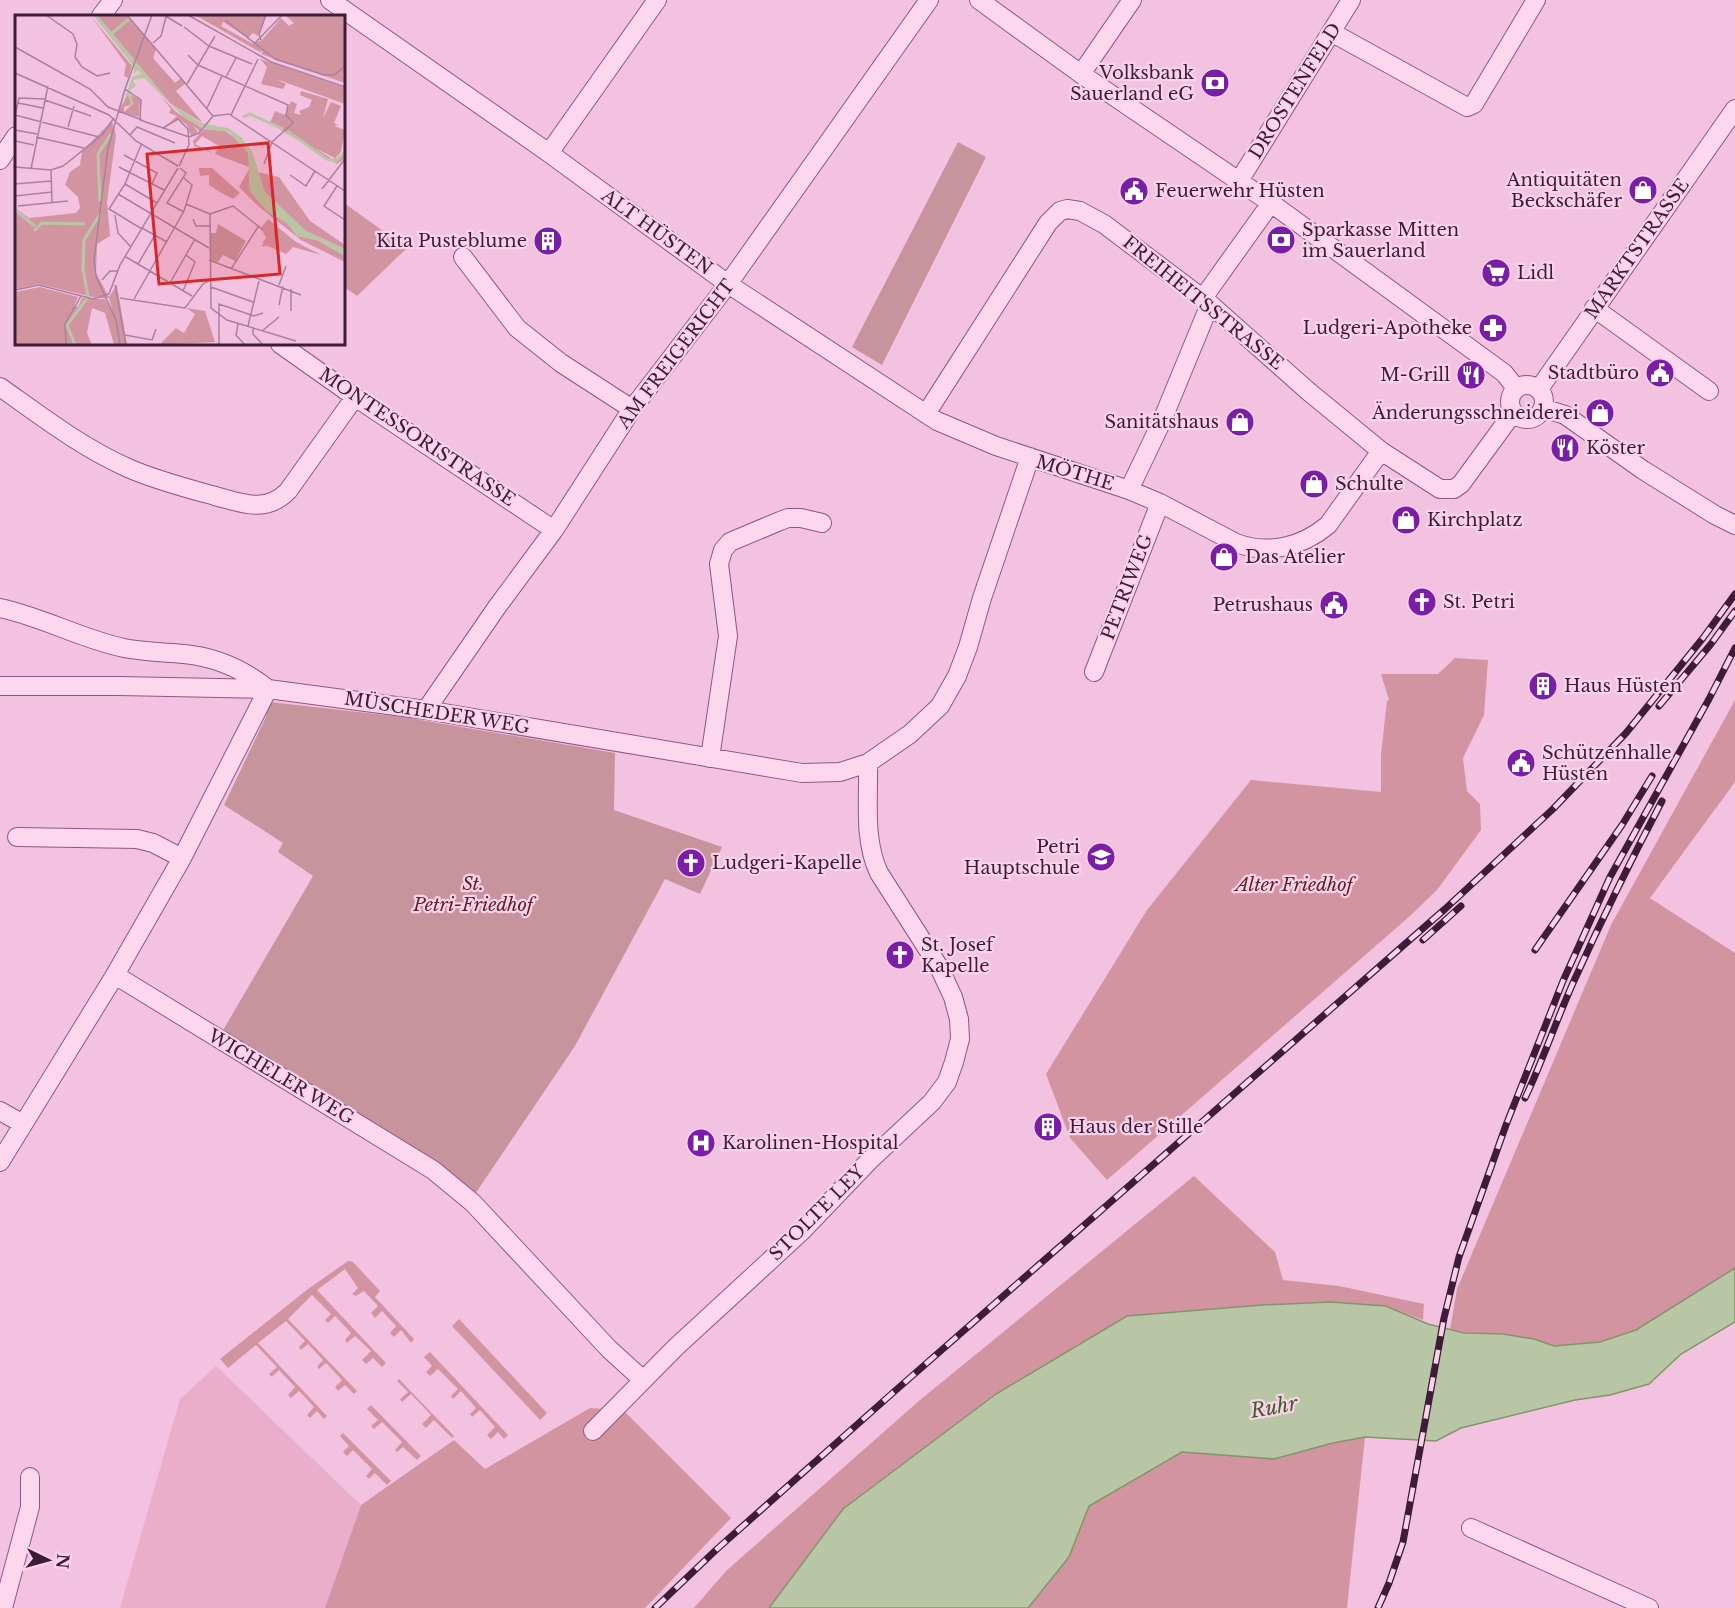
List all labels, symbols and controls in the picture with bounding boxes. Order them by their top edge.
inset map [15,15,345,345]
street label: DROSTENFELD [1244,19,1346,163]
place label: Volksbank Sauerland eG [1070,62,1194,105]
bank icon: Volksbank Sauerland eG [1199,67,1231,99]
place label: Antiquitäten Beckschäfer [1506,169,1622,212]
shop icon: Antiquitäten Beckschäfer [1627,174,1659,206]
public building icon: Feuerwehr Hüsten [1118,175,1150,207]
street label: MARKTSTRASSE [1580,175,1694,323]
place label: Feuerwehr Hüsten [1155,180,1325,202]
street label: ALT HÜSTEN [597,183,717,280]
place label: Sparkasse Mitten im Sauerland [1302,219,1459,262]
bank icon: Sparkasse Mitten im Sauerland [1265,224,1297,256]
building icon: Kita Pusteblume [532,225,564,257]
place label: Kita Pusteblume [376,230,527,252]
street label: FREIHEITSSTRASSE [1118,231,1288,375]
supermarket icon: Lidl [1480,257,1512,289]
place label: Lidl [1517,262,1554,284]
street label: AM FREIGERICHT [612,275,740,434]
pharmacy icon: Ludgeri-Apotheke [1477,312,1509,344]
place label: Ludgeri-Apotheke [1303,317,1472,339]
public building icon: Stadtbüro [1644,357,1676,389]
restaurant icon: M-Grill [1455,359,1487,391]
place label: Stadtbüro [1548,362,1639,384]
street label: MONTESSORISTRASSE [315,363,519,511]
place label: M-Grill [1380,364,1450,386]
shop icon: Änderungsschneiderei [1584,397,1616,429]
place label: Änderungsschneiderei [1371,401,1579,424]
shop icon: Sanitätshaus [1224,406,1256,438]
place label: Sanitätshaus [1105,411,1219,433]
restaurant icon: Köster [1549,432,1581,464]
place label: Köster [1586,437,1646,459]
street label: MÖTHE [1033,450,1117,495]
shop icon: Schulte [1298,468,1330,500]
place label: Schulte [1335,473,1404,495]
shop icon: Kirchplatz [1390,504,1422,536]
place label: Kirchplatz [1427,509,1522,531]
street label: PETRIWEG [1097,531,1157,643]
shop icon: Das Atelier [1208,541,1240,573]
place label: Das Atelier [1245,546,1346,568]
church icon: St. Petri [1406,586,1438,618]
public building icon: Petrushaus [1318,589,1350,621]
place label: St. Petri [1443,591,1515,613]
place label: Petrushaus [1213,594,1313,616]
building icon: Haus Hüsten [1527,670,1559,702]
place label: Haus Hüsten [1564,675,1682,697]
street label: MÜSCHEDER WEG [343,686,532,739]
place label: Schützenhalle Hüsten [1542,742,1672,785]
public building icon: Schützenhalle Hüsten [1505,747,1537,779]
place label: Petri Hauptschule [964,836,1080,879]
school or university icon: Petri Hauptschule [1085,841,1117,873]
church icon: Ludgeri-Kapelle [675,847,707,879]
place label: Ludgeri-Kapelle [712,852,862,874]
park label: St. Petri-Friedhof [412,873,537,916]
park label: Alter Friedhof [1233,874,1357,896]
place label: St. Josef Kapelle [921,934,996,977]
church icon: St. Josef Kapelle [884,939,916,971]
street label: WICHELER WEG [203,1024,358,1130]
building icon: Haus der Stille [1032,1111,1064,1143]
place label: Haus der Stille [1069,1116,1203,1138]
hospital icon: Karolinen-Hospital [685,1127,717,1159]
place label: Karolinen-Hospital [722,1132,899,1154]
street label: STOLTE LEY [765,1160,870,1265]
water label: Ruhr [1248,1391,1300,1423]
north arrow [18,1530,78,1590]
text: N [52,1553,74,1570]

